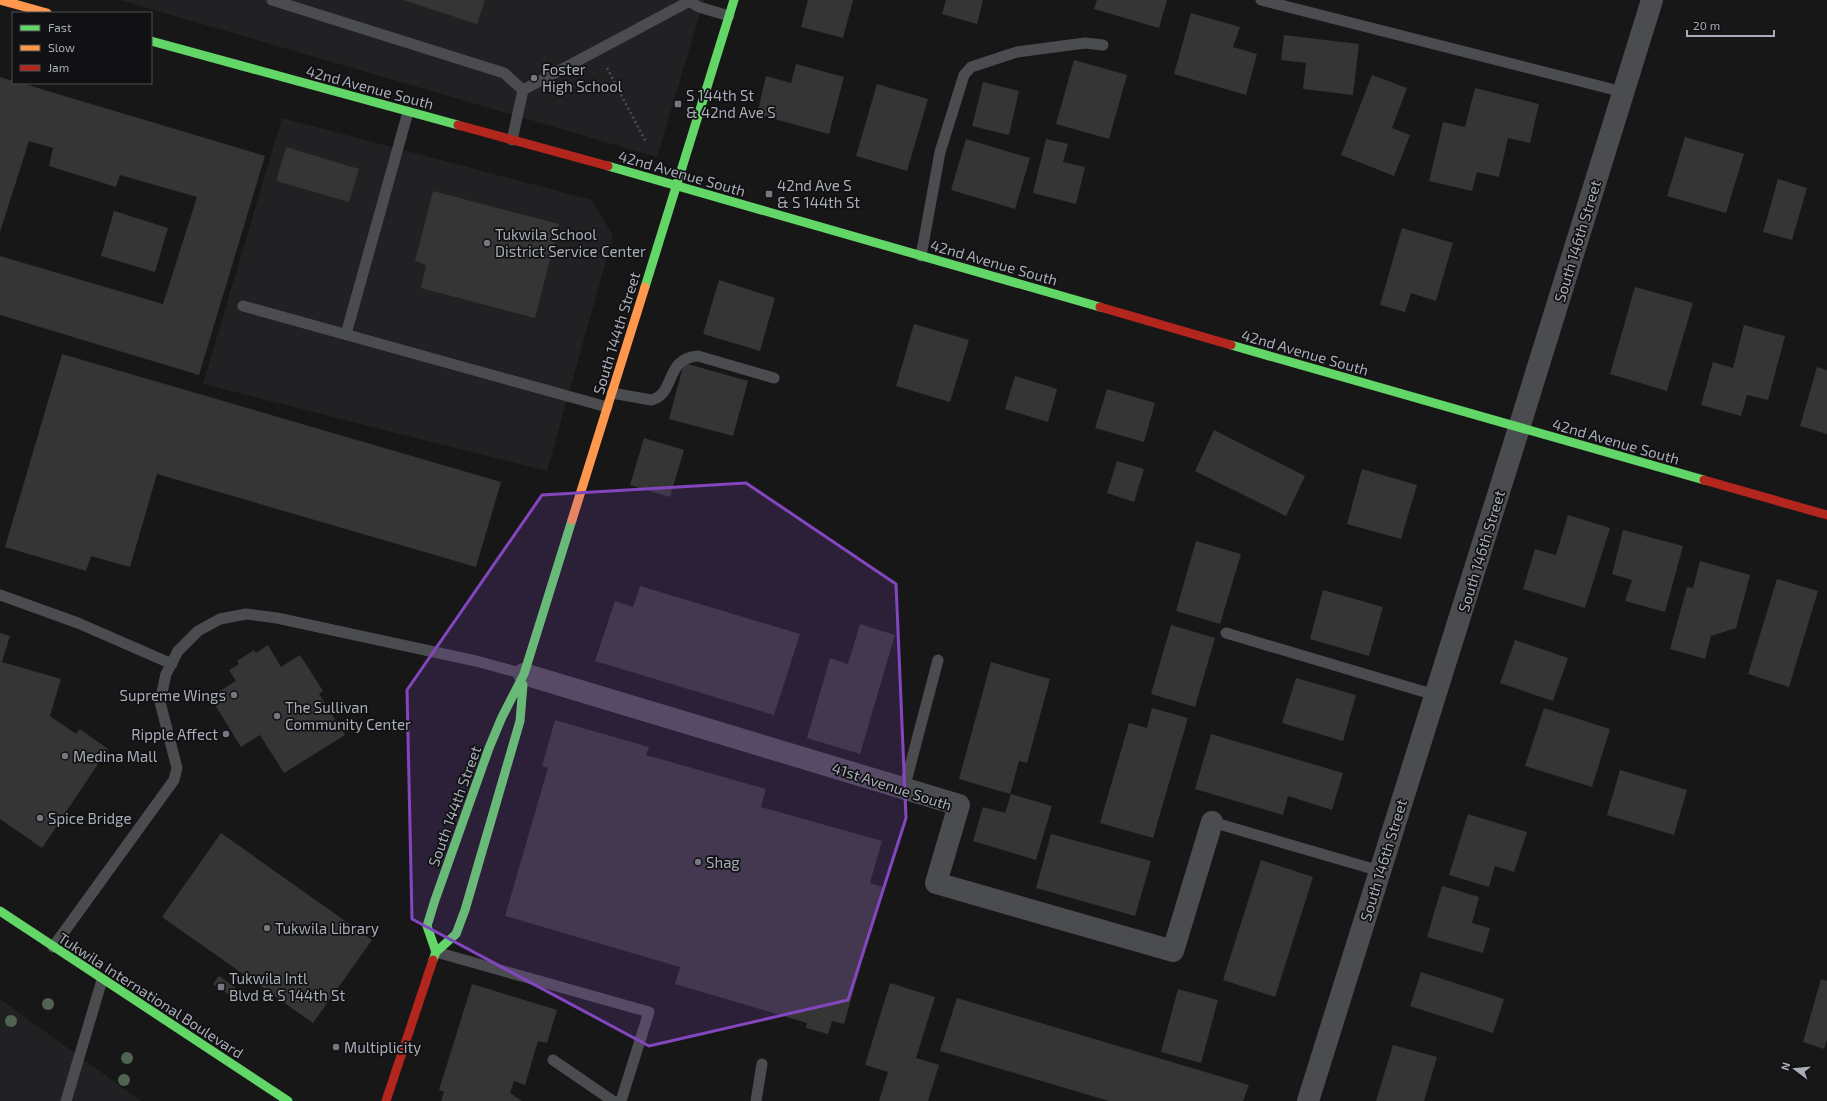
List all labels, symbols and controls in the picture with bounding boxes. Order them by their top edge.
legend [12,12,152,84]
scale bar [1687,12,1774,38]
text: 20 m [1693,18,1720,32]
text: Fast [48,20,72,34]
text: Slow [48,40,75,54]
text: Jam [48,60,69,74]
place label: Foster High School [542,60,623,95]
street label: 42nd Avenue South [304,61,436,113]
marker: Foster High School [529,73,539,83]
place label: S 144th St & 42nd Ave S [686,86,776,121]
marker: S 144th St & 42nd Ave S [673,99,683,109]
street label: 42nd Avenue South [616,146,748,200]
place label: 42nd Ave S & S 144th St [777,176,860,211]
street label: South 146th Street [1550,178,1604,304]
marker: 42nd Ave S & S 144th St [764,189,774,199]
place label: Tukwila School District Service Center [495,225,646,260]
street label: 42nd Avenue South [928,235,1060,289]
marker: Tukwila School District Service Center [482,238,492,248]
street label: South 144th Street [589,269,643,396]
street label: 42nd Avenue South [1239,325,1371,379]
street label: 42nd Avenue South [1550,414,1682,468]
street label: South 146th Street [1454,488,1508,614]
place label: Supreme Wings [119,686,226,704]
marker: Supreme Wings [229,690,239,700]
place label: The Sullivan Community Center [285,698,411,733]
marker: The Sullivan Community Center [272,711,282,721]
place label: Ripple Affect [131,725,218,743]
marker: Ripple Affect [221,729,231,739]
street label: South 144th Street [424,743,484,869]
place label: Medina Mall [73,747,158,765]
marker: Medina Mall [60,751,70,761]
street label: 41st Avenue South [830,758,954,814]
street label: South 146th Street [1356,797,1410,923]
place label: Spice Bridge [48,809,131,827]
marker: Spice Bridge [35,813,45,823]
place label: Shag [706,853,740,871]
marker: Shag [693,857,703,867]
place label: Tukwila Library [275,919,379,937]
marker: Tukwila Library [262,923,272,933]
street label: Tukwila International Boulevard [55,928,247,1062]
place label: Tukwila Intl Blvd & S 144th St [229,969,345,1004]
marker: Tukwila Intl Blvd & S 144th St [216,982,226,992]
place label: Multiplicity [344,1038,421,1056]
marker: Multiplicity [331,1042,341,1052]
north arrow [1775,1049,1815,1089]
text: N [1778,1060,1792,1072]

